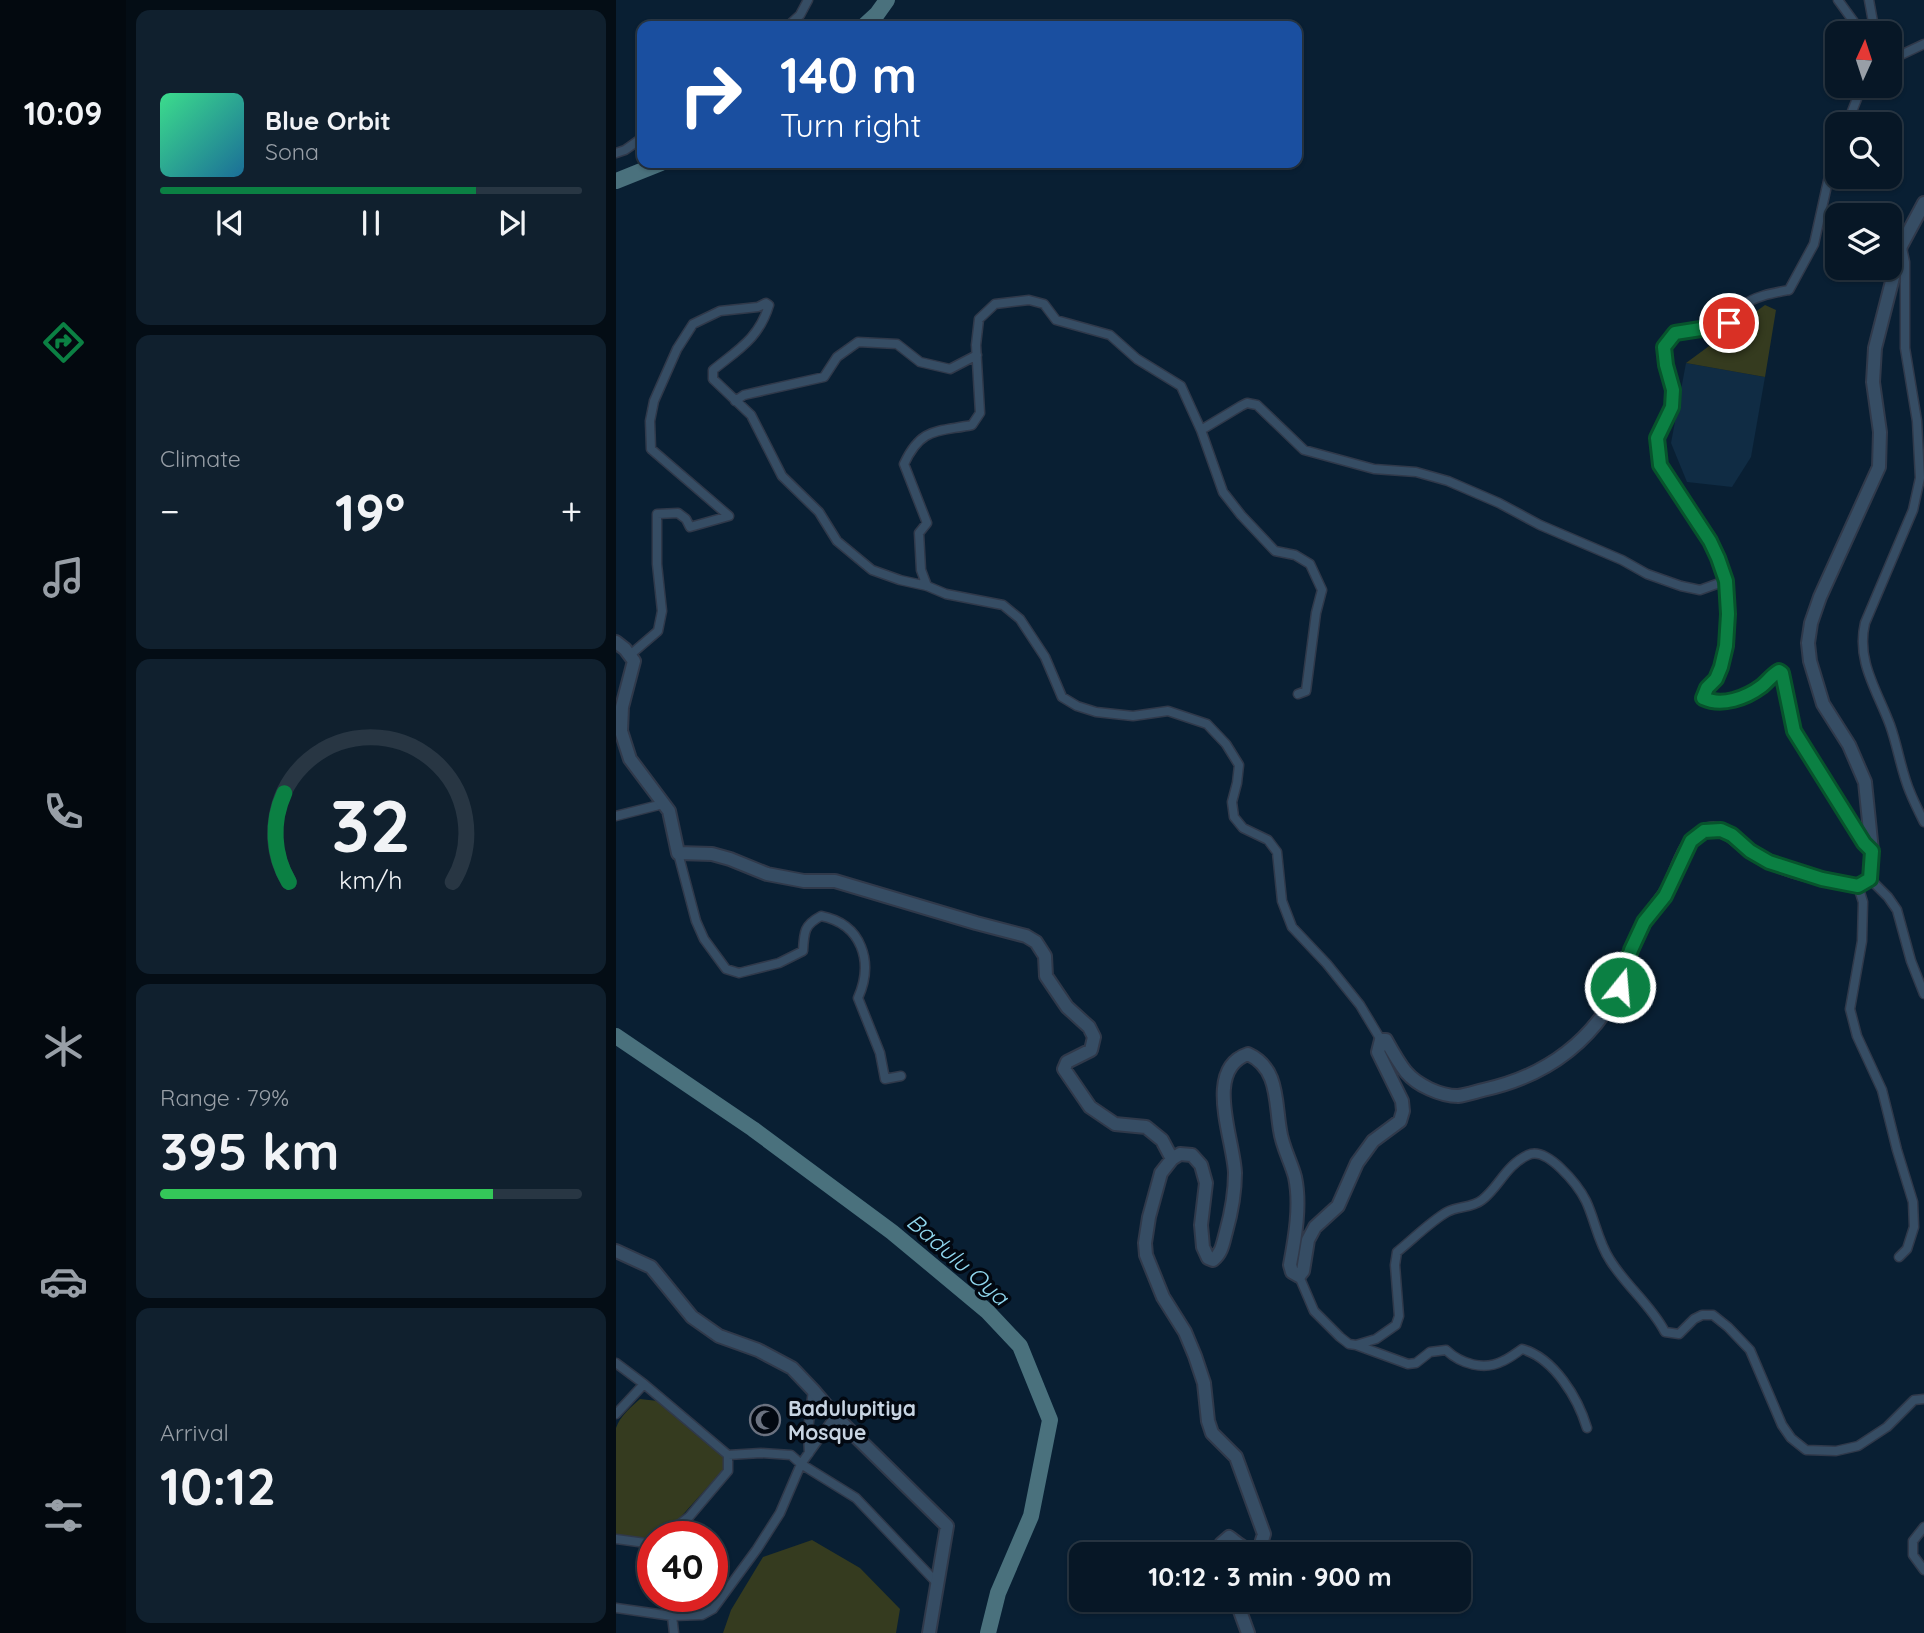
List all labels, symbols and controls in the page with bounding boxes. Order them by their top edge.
north arrow [1825,21,1902,98]
map controls [1825,21,1902,280]
text: 140 m [780,44,917,105]
icon: right [665,49,756,140]
text: 10:09 [24,93,102,133]
text: Blue Orbit [265,104,391,137]
text: Turn right [780,105,921,145]
button: search [1825,112,1902,189]
text: Sona [265,137,319,166]
button: layers [1825,203,1902,280]
icon: previous [211,204,249,242]
icon: pause [352,204,390,242]
icon: next [493,204,531,242]
pin [1699,293,1759,353]
icon: arrive [1710,304,1748,342]
icon: directions [39,318,88,367]
text: Climate [160,444,241,473]
text: 19° [335,479,405,544]
text: − [160,487,180,535]
text: + [561,487,582,535]
icon: music [39,553,88,602]
text: 32 [331,780,411,871]
icon: phone [39,787,88,836]
text: km/h [339,864,403,895]
position arrow [1583,950,1657,1024]
icon: climate [39,1022,88,1071]
text: Range · 79% [160,1083,289,1112]
text: 395 km [160,1118,340,1183]
water label: Badulu Oya [901,1207,1016,1312]
icon: car [39,1257,88,1306]
place label: Badulupitiya Mosque [788,1395,916,1445]
mosque icon: Badulupitiya Mosque [748,1403,782,1437]
text: Arrival [160,1418,229,1447]
text: 10:12 [160,1453,276,1518]
icon: filters [39,1491,88,1540]
speed limit sign: 40 [637,1521,728,1612]
text: 10:12 · 3 min · 900 m [1148,1560,1392,1593]

